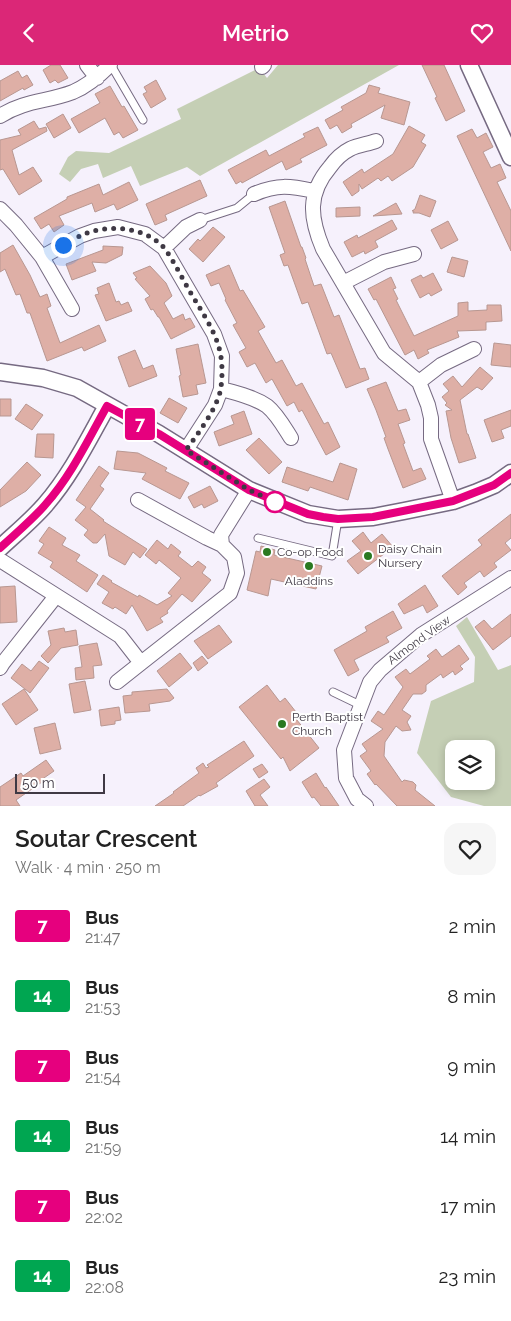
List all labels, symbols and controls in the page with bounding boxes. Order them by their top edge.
icon: back [15,19,43,47]
icon: heart [468,19,496,47]
text: Metrio [222,20,289,46]
your location [51,233,76,258]
line badge: 7 [124,408,156,440]
text: 7 [135,413,145,434]
unlabelled marker [264,491,286,513]
place label: Daisy Chain Nursery [378,542,442,570]
place label: Co-op Food [277,545,343,559]
marker: Co-op Food [261,546,273,558]
marker: Daisy Chain Nursery [362,550,374,562]
marker: Aladdins [303,560,315,572]
place label: Aladdins [285,574,333,588]
street label: Almond View [385,612,453,667]
place label: Perth Baptist Church [292,710,363,738]
marker: Perth Baptist Church [276,718,288,730]
map controls [445,740,495,790]
button: layers [445,740,495,790]
scale bar [15,771,105,794]
text: 50 m [22,775,55,791]
button: heart [444,823,496,875]
text: Soutar Crescent [15,824,197,853]
text: Walk · 4 min · 250 m [15,858,161,877]
text: Bus [85,906,119,928]
text: 7 [37,915,48,936]
text: 2 min [449,915,496,937]
text: 21:47 [85,928,120,947]
text: Bus [85,976,119,998]
text: 14 [33,985,52,1006]
text: 8 min [447,985,496,1007]
text: 21:53 [85,998,120,1017]
text: Bus [85,1046,119,1068]
text: 7 [37,1055,48,1076]
text: 9 min [447,1055,496,1077]
text: 21:54 [85,1068,121,1087]
text: Bus [85,1116,119,1138]
text: 14 [33,1125,52,1146]
text: 14 min [440,1125,496,1147]
text: 21:59 [85,1138,121,1157]
text: Bus [85,1186,119,1208]
text: 7 [37,1195,48,1216]
text: 17 min [440,1195,496,1217]
text: 22:02 [85,1208,123,1227]
text: Bus [85,1256,119,1278]
text: 14 [33,1265,52,1286]
text: 23 min [438,1265,496,1287]
text: 22:08 [85,1278,124,1297]

